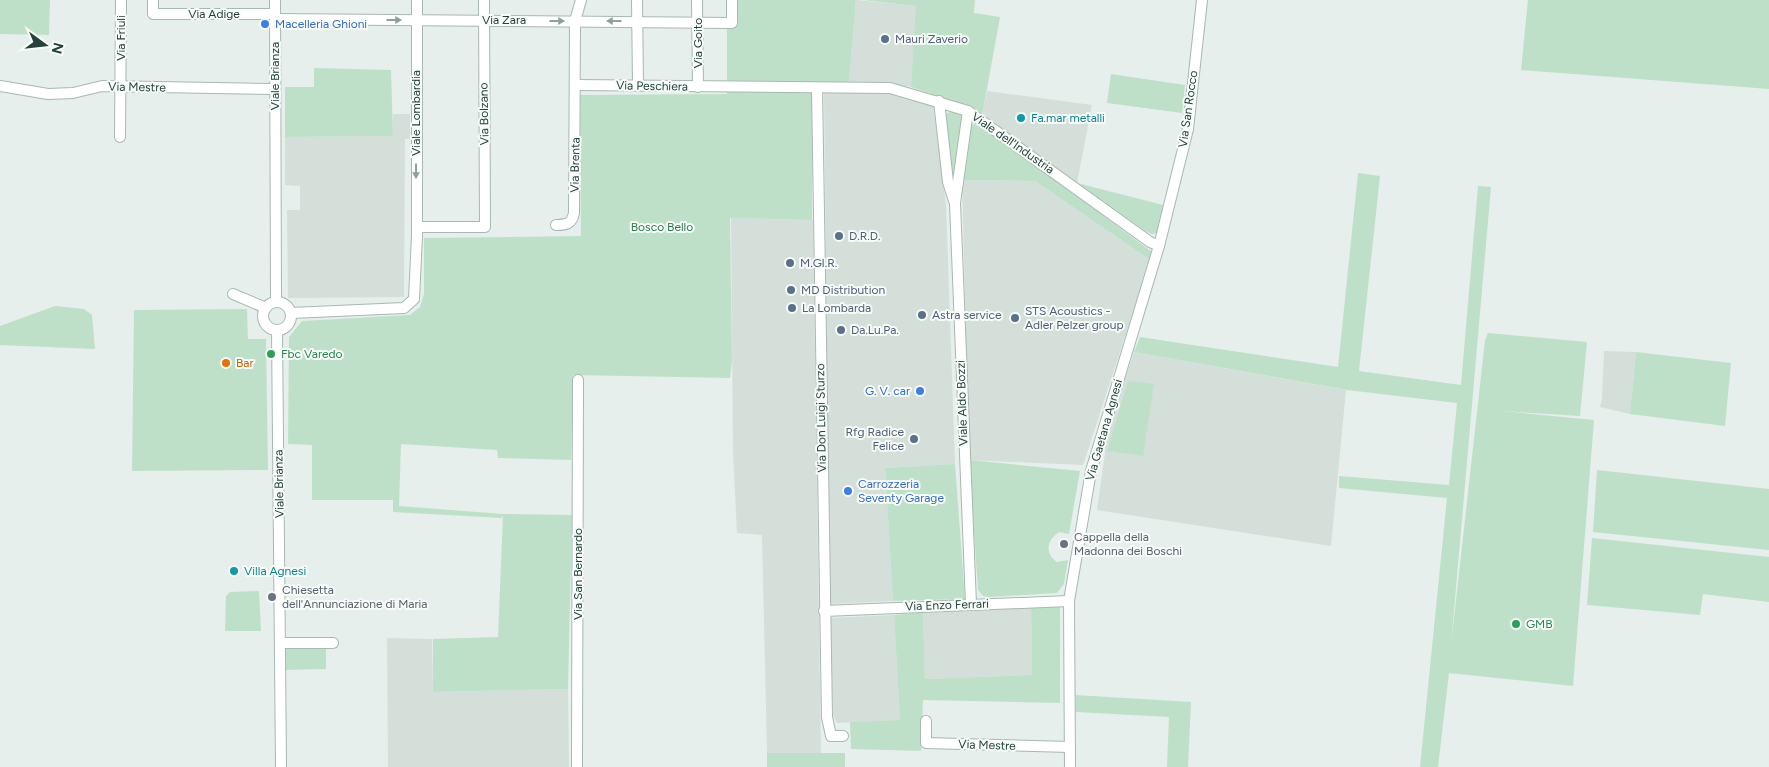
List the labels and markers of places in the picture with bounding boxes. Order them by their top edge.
place label: Macelleria Ghioni [275,17,367,31]
marker: Macelleria Ghioni [259,18,271,30]
place label: Mauri Zaverio [895,32,968,46]
marker: Mauri Zaverio [879,33,891,45]
place label: Fa.mar metalli [1031,111,1105,125]
marker: Fa.mar metalli [1015,112,1027,124]
place label: D.R.D. [849,229,881,243]
marker: D.R.D. [833,230,845,242]
place label: M.GI.R. [800,256,837,270]
marker: M.GI.R. [784,257,796,269]
place label: MD Distribution [801,283,885,297]
marker: MD Distribution [785,284,797,296]
place label: La Lombarda [802,301,871,315]
marker: La Lombarda [786,302,798,314]
place label: STS Acoustics - Adler Pelzer group [1025,304,1124,332]
place label: Astra service [932,308,1002,322]
marker: Astra service [916,309,928,321]
marker: STS Acoustics - Adler Pelzer group [1009,312,1021,324]
place label: Da.Lu.Pa. [851,323,899,337]
marker: Da.Lu.Pa. [835,324,847,336]
place label: Fbc Varedo [281,347,343,361]
marker: Fbc Varedo [265,348,277,360]
place label: Bar [236,356,254,370]
marker: Bar [220,357,232,369]
place label: G. V. car [865,384,910,398]
marker: G. V. car [914,385,926,397]
place label: Rfg Radice Felice [846,425,904,453]
marker: Rfg Radice Felice [908,433,920,445]
place label: Carrozzeria Seventy Garage [858,477,944,505]
marker: Carrozzeria Seventy Garage [842,485,854,497]
place label: Cappella della Madonna dei Boschi [1074,530,1182,558]
marker: Cappella della Madonna dei Boschi [1058,538,1070,550]
place label: Villa Agnesi [244,564,306,578]
marker: Villa Agnesi [228,565,240,577]
place label: Chiesetta dell'Annunciazione di Maria [282,583,427,611]
marker: Chiesetta dell'Annunciazione di Maria [266,591,278,603]
place label: GMB [1526,617,1553,631]
marker: GMB [1510,618,1522,630]

